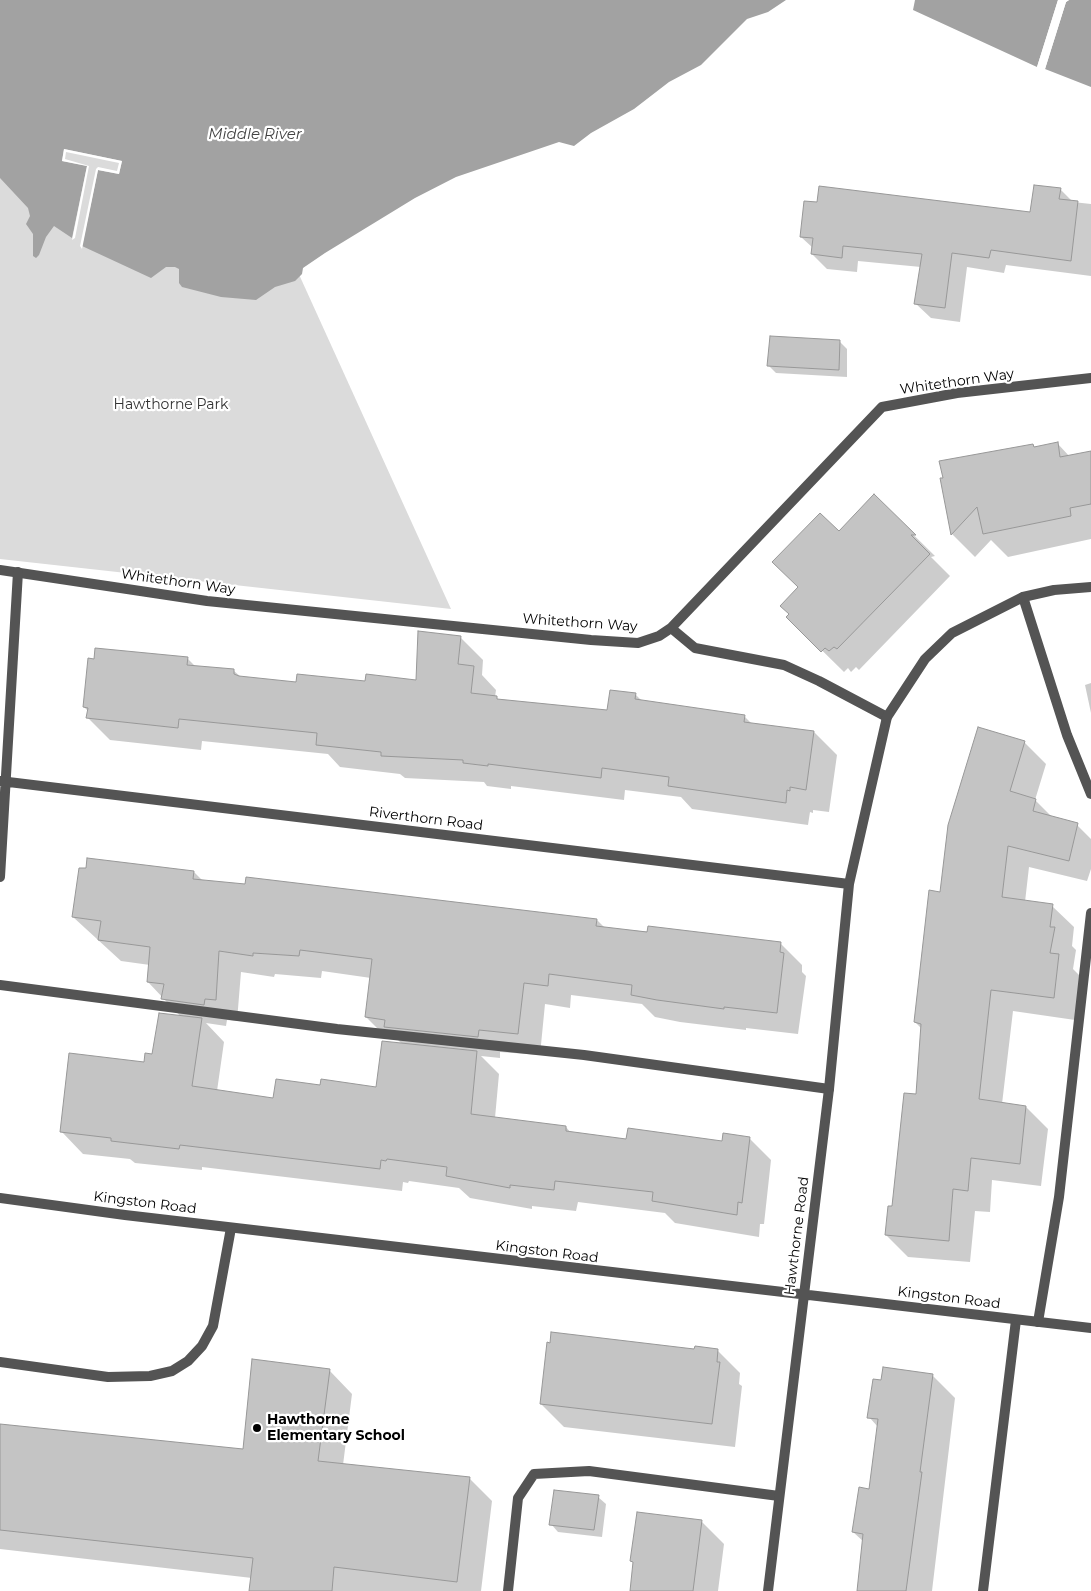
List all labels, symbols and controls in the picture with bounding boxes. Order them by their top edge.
water label: Middle River [208,126,302,144]
street label: Whitethorn Way [899,366,1015,398]
park label: Hawthorne Park [114,397,228,413]
street label: Whitethorn Way [120,566,236,598]
street label: Whitethorn Way [522,611,638,635]
street label: Riverthorn Road [368,804,484,834]
street label: Hawthorne Road [781,1176,813,1296]
street label: Kingston Road [93,1188,197,1218]
street label: Kingston Road [495,1237,599,1267]
street label: Kingston Road [897,1283,1001,1313]
place label: Hawthorne Elementary School [267,1412,405,1444]
marker: Hawthorne Elementary School [251,1422,263,1434]

